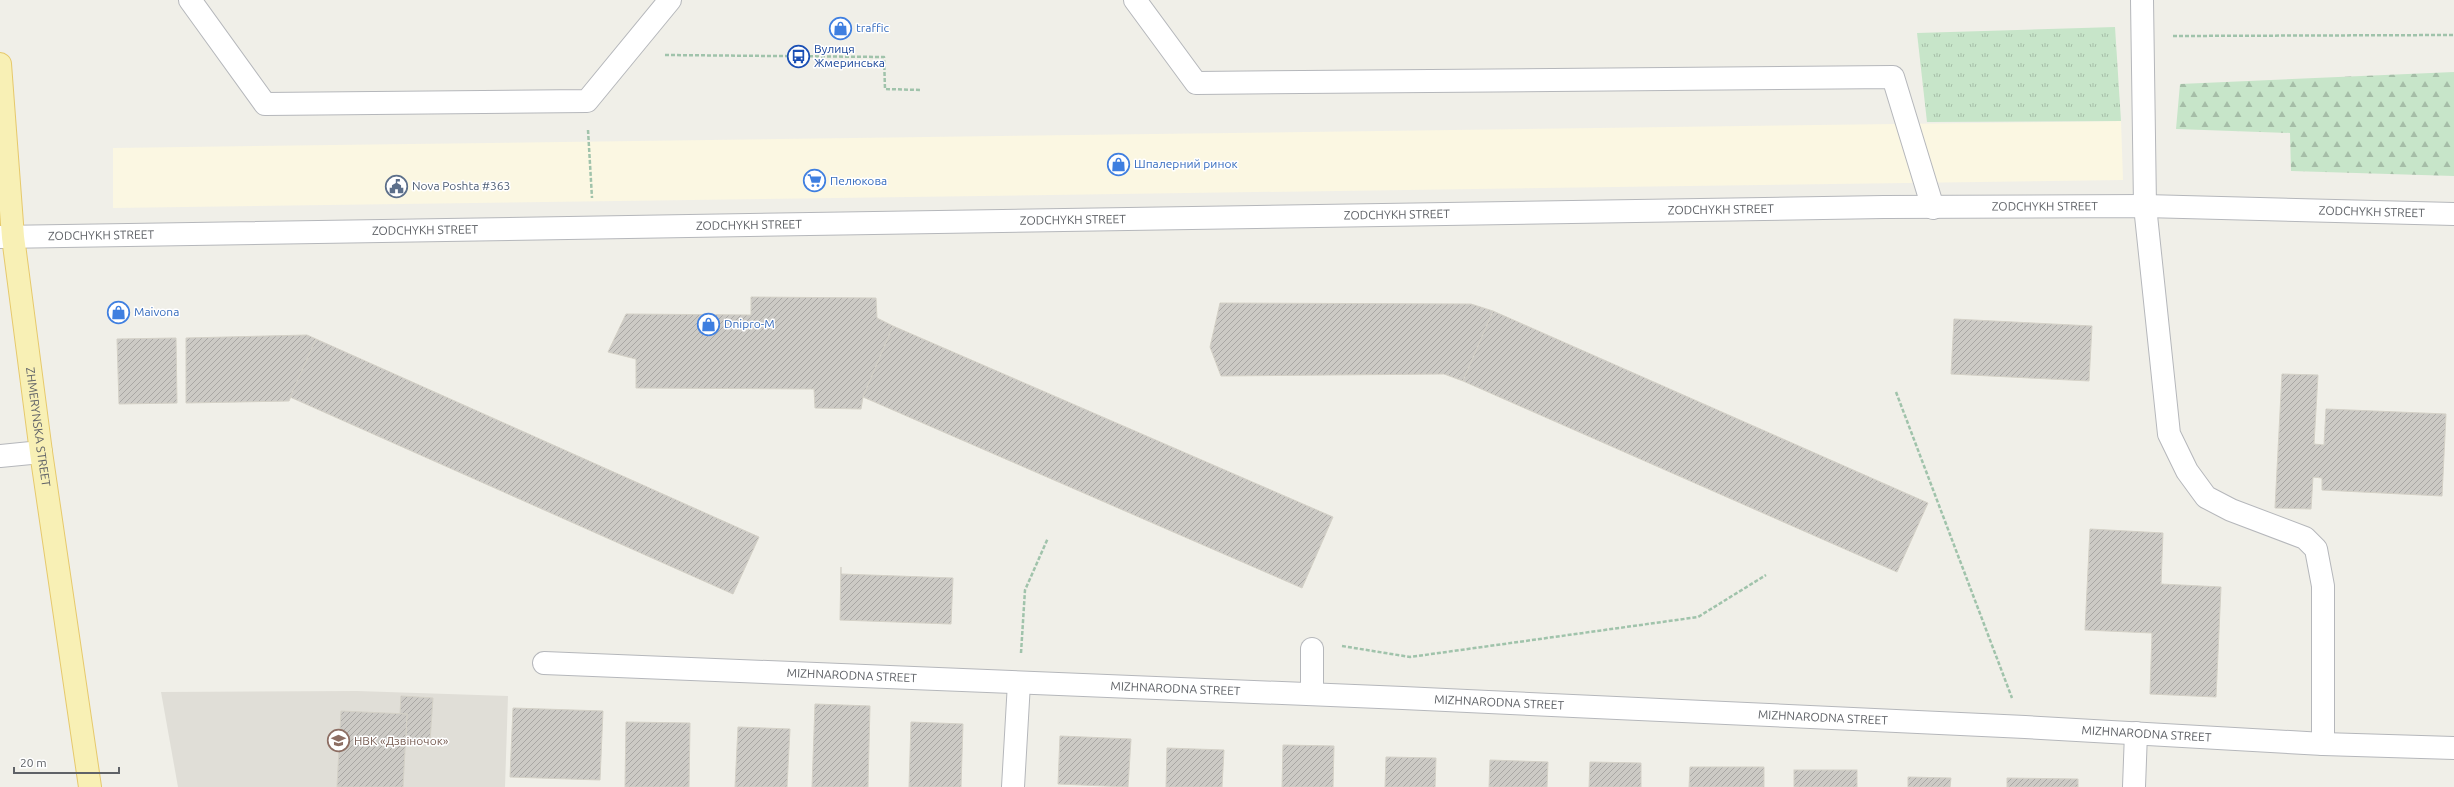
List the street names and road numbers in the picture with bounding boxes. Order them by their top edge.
street label: ZODCHYKH STREET [1992,199,2098,213]
street label: ZODCHYKH STREET [1668,202,1774,216]
street label: ZODCHYKH STREET [2318,203,2425,219]
street label: ZODCHYKH STREET [1344,207,1450,222]
street label: ZODCHYKH STREET [1020,212,1126,227]
street label: ZODCHYKH STREET [696,217,802,232]
street label: ZODCHYKH STREET [372,222,478,237]
street label: ZODCHYKH STREET [48,228,154,242]
street label: ZHMERYNSKA STREET [24,366,53,488]
street label: MIZHNARODNA STREET [787,666,917,684]
street label: MIZHNARODNA STREET [1110,679,1241,697]
street label: MIZHNARODNA STREET [1434,692,1565,712]
street label: MIZHNARODNA STREET [1758,708,1888,727]
street label: MIZHNARODNA STREET [2081,723,2212,744]

